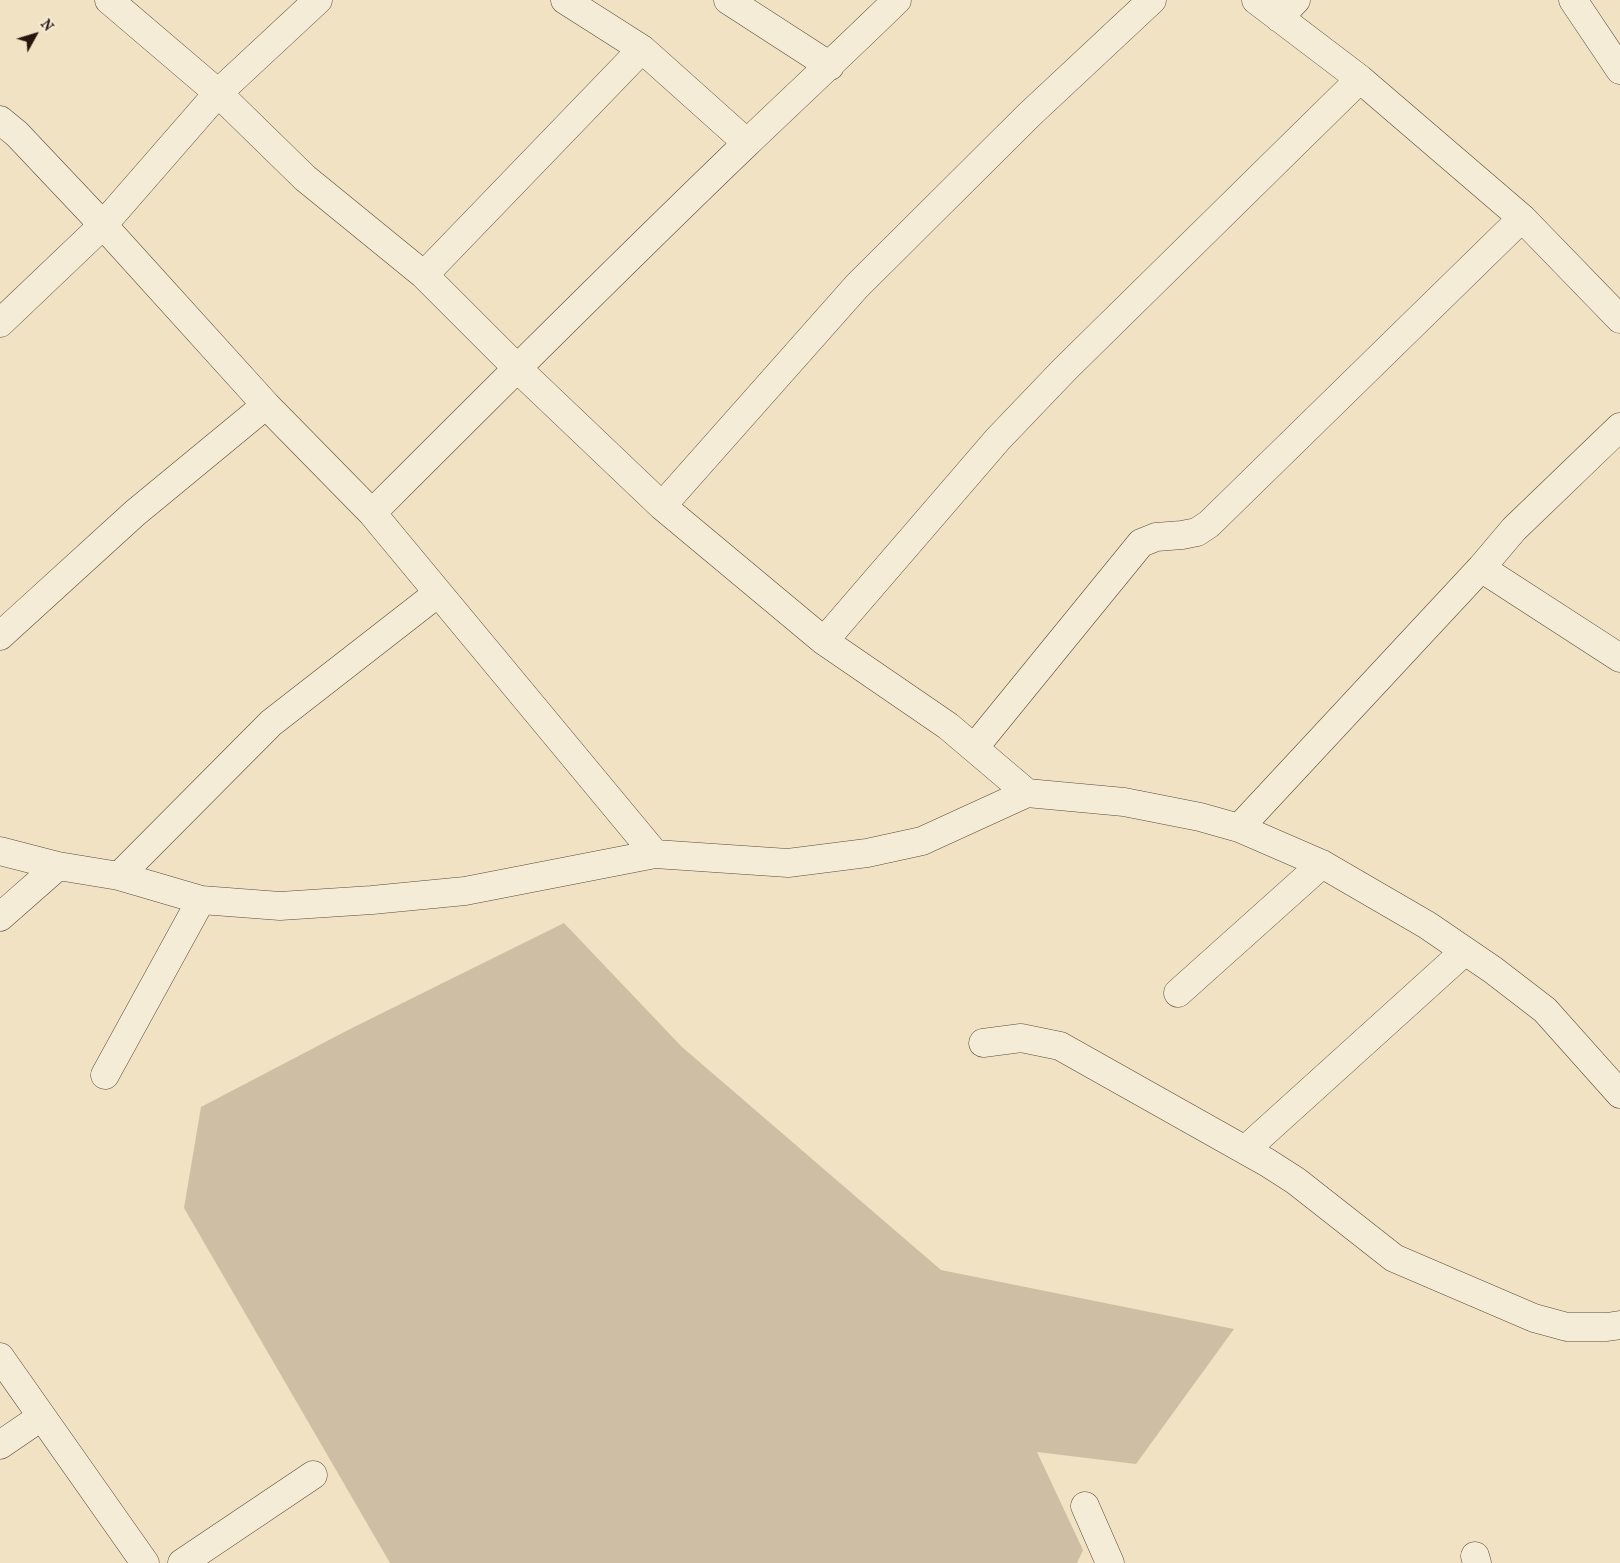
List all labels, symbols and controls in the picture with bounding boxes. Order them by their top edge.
north arrow [10,10,60,60]
text: N [37,16,57,35]

